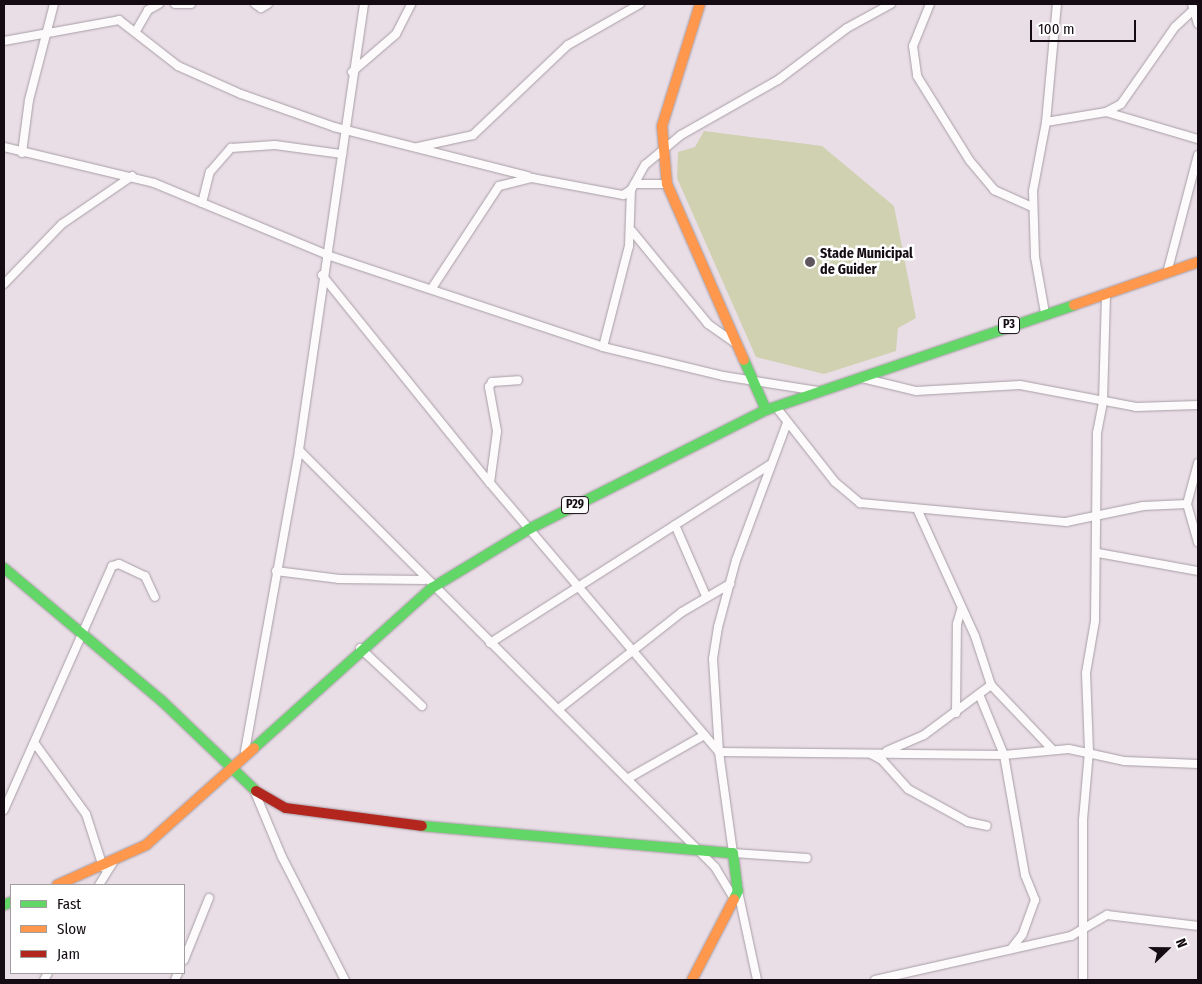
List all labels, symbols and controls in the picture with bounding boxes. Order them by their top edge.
scale bar [1032,10,1138,42]
text: 100 m [1038,20,1075,38]
place label: Stade Municipal de Guider [820,246,913,278]
marker: Stade Municipal de Guider [804,256,816,268]
road number: P3 [998,316,1020,334]
road number: P29 [560,496,590,514]
legend [10,884,185,974]
text: Fast [57,895,81,913]
text: Slow [57,920,86,938]
north arrow [1142,924,1192,974]
text: N [1172,936,1191,950]
text: Jam [57,945,80,963]

